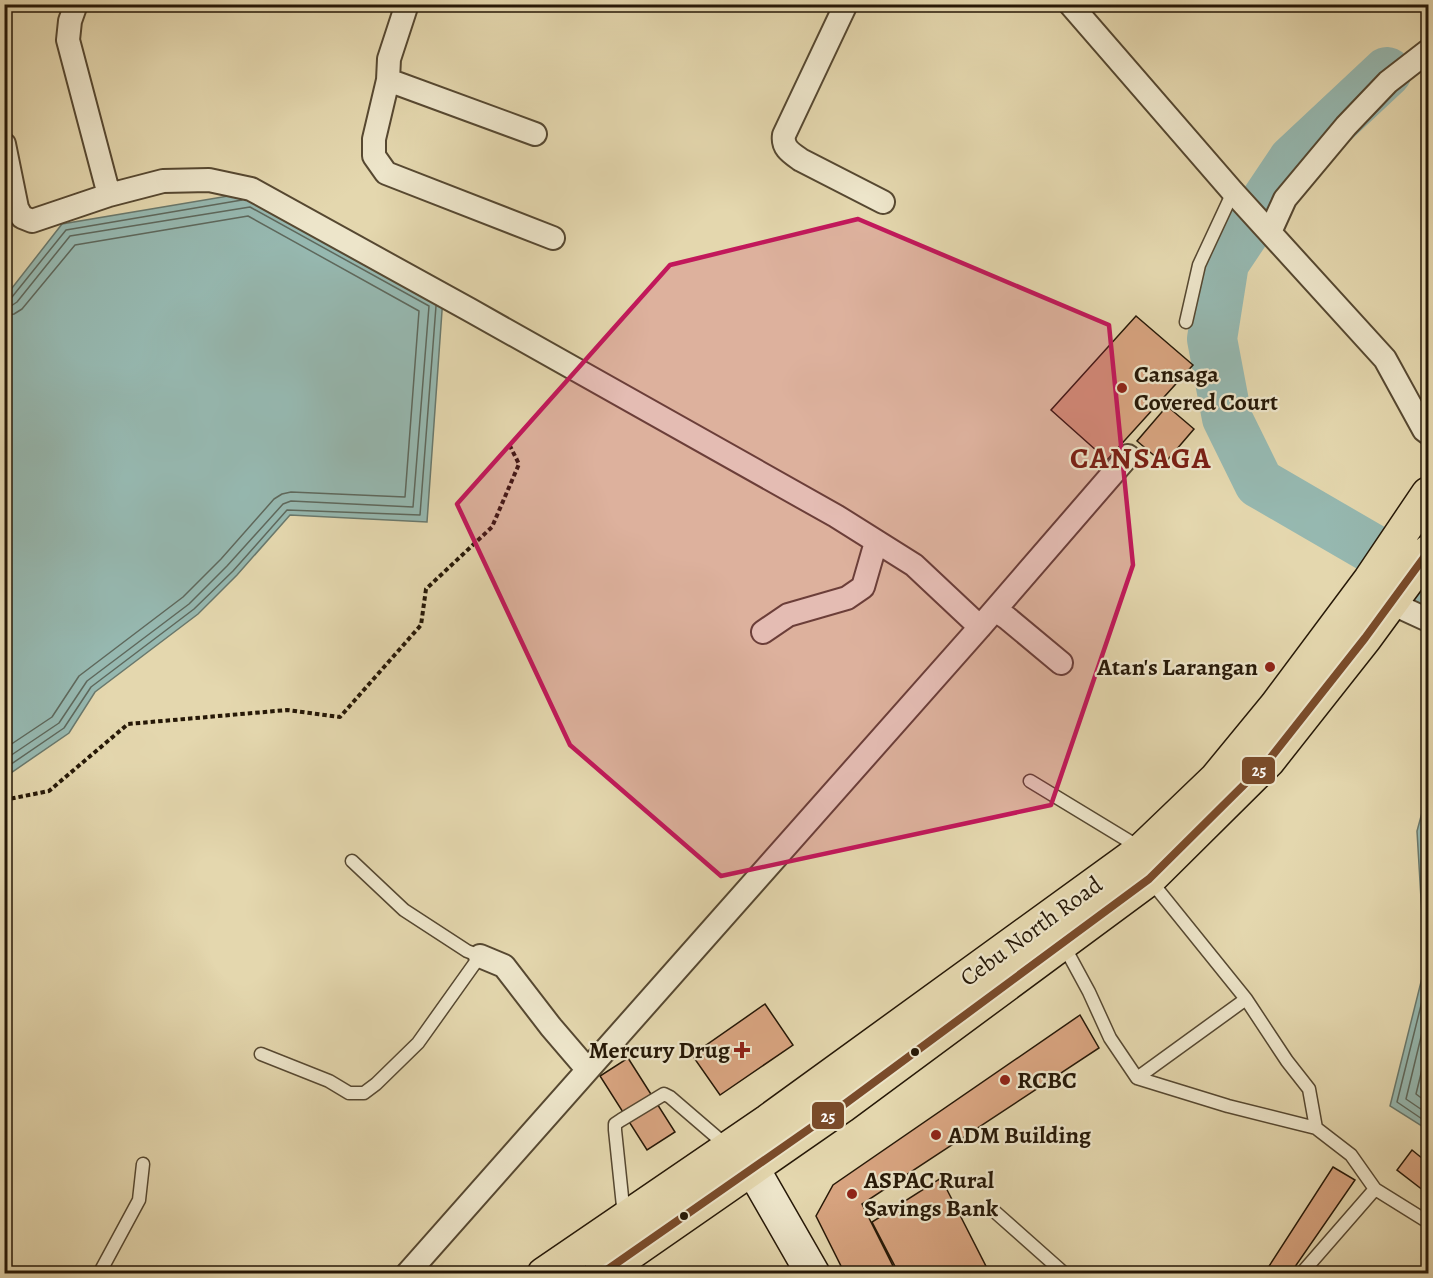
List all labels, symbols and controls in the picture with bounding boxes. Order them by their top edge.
place label: Cansaga Covered Court [1134,358,1278,418]
marker: Cansaga Covered Court [1115,381,1129,395]
district label: CANSAGA [1070,438,1212,478]
place label: Atan's Larangan [1096,651,1259,683]
marker: Atan's Larangan [1263,660,1277,674]
line badge: 25 [1241,756,1276,785]
text: 25 [1252,760,1266,782]
street label: Cebu North Road [953,868,1109,993]
place label: Mercury Drug [589,1034,731,1066]
marker: Mercury Drug [735,1043,749,1057]
unlabelled marker [909,1046,921,1058]
place label: RCBC [1017,1064,1077,1096]
marker: RCBC [998,1073,1012,1087]
line badge: 25 [811,1101,845,1130]
text: 25 [821,1106,835,1128]
place label: ADM Building [947,1119,1092,1151]
marker: ADM Building [929,1128,943,1142]
place label: ASPAC Rural Savings Bank [863,1164,999,1224]
marker: ASPAC Rural Savings Bank [845,1187,859,1201]
unlabelled marker [678,1210,690,1222]

